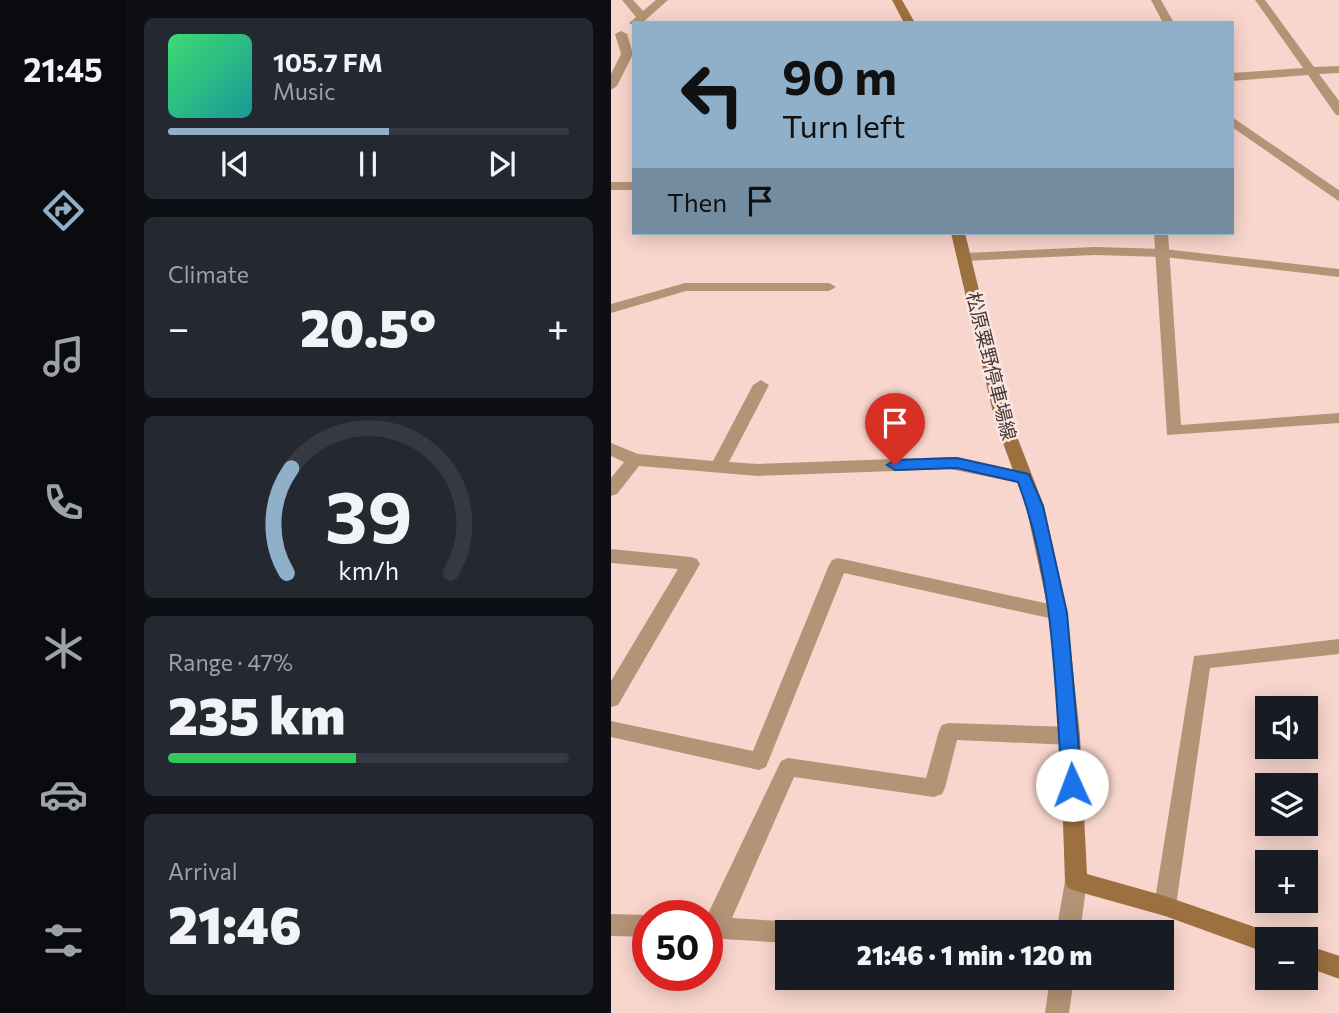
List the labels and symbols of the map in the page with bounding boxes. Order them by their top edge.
street label: 松原粟野停車場線 [962,289,1022,443]
pin [865,393,925,465]
position arrow [1035,748,1109,822]
speed limit sign: 50 [632,900,723,991]

